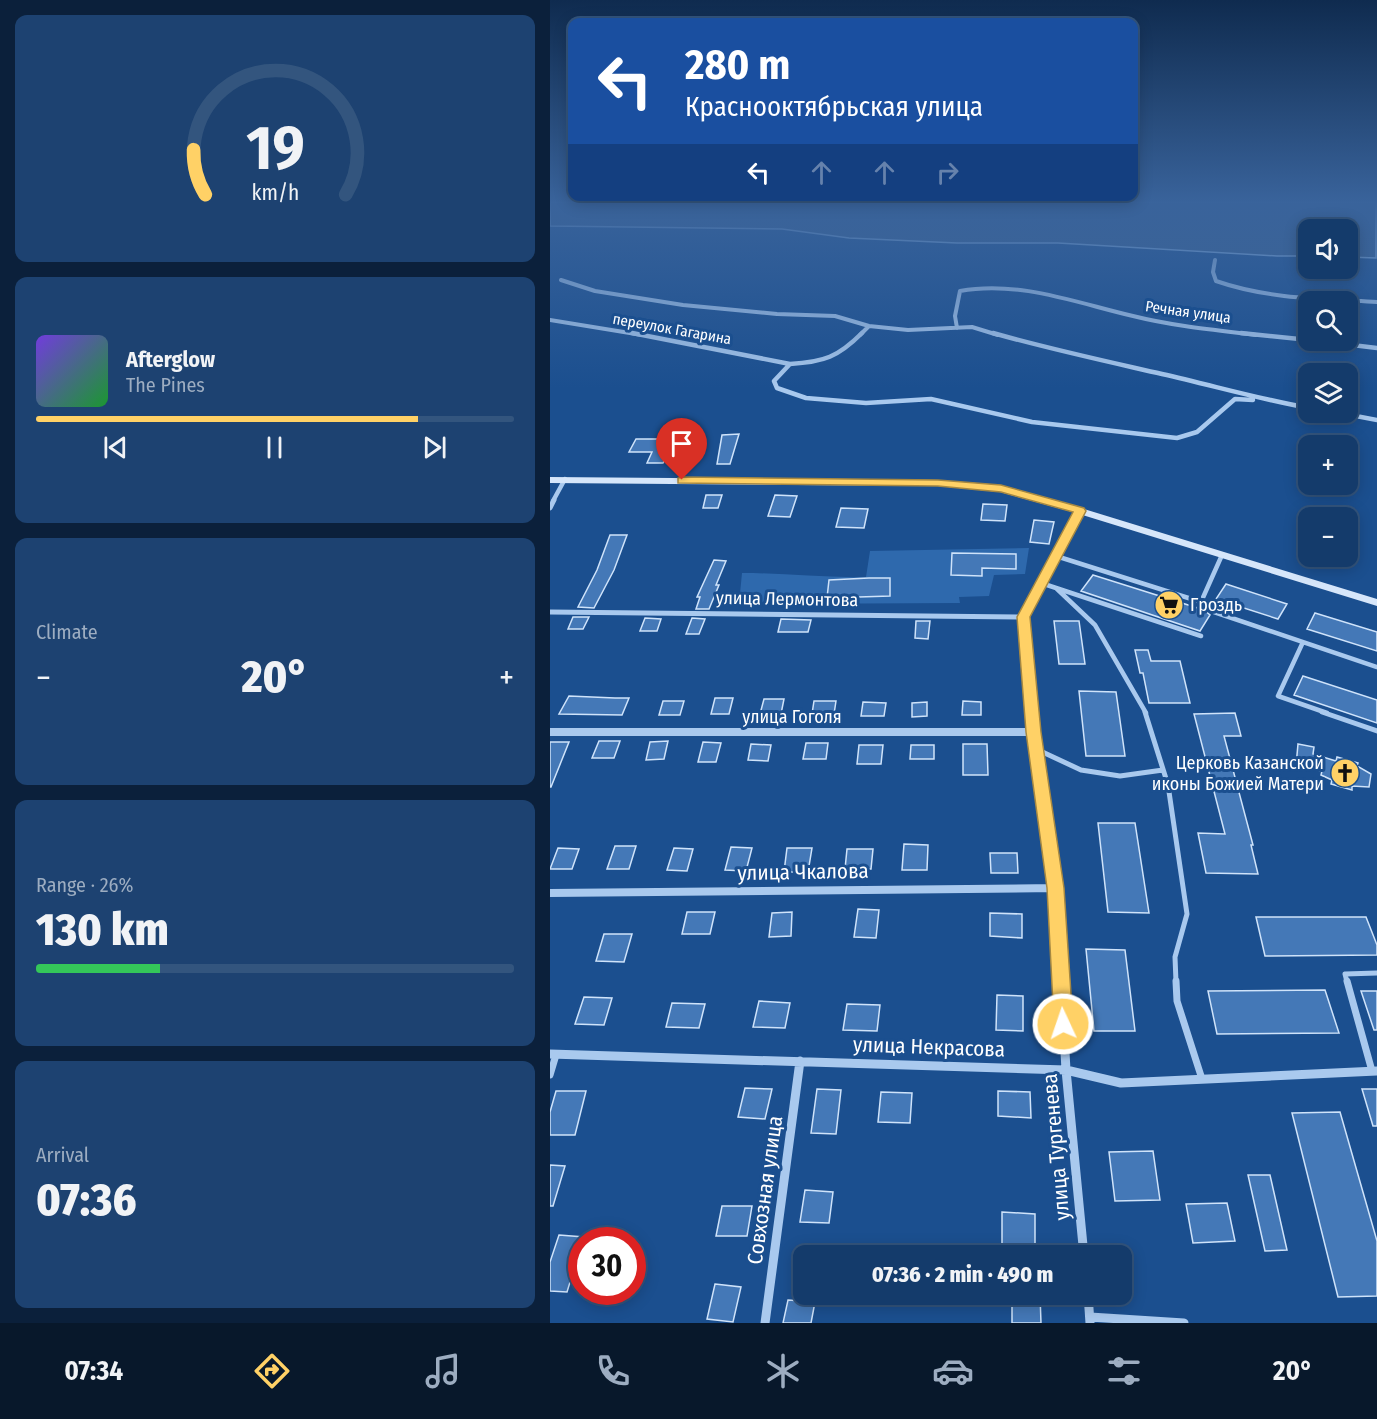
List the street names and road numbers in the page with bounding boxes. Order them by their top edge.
street label: Речная улица [1144,297,1232,327]
street label: переулок Гагарина [611,310,733,348]
street label: улица Лермонтова [716,587,859,611]
street label: улица Гоголя [742,706,842,728]
street label: улица Чкалова [737,858,869,886]
street label: улица Некрасова [853,1031,1005,1063]
street label: улица Тургенева [1037,1073,1075,1221]
street label: Совхозная улица [742,1114,788,1266]

